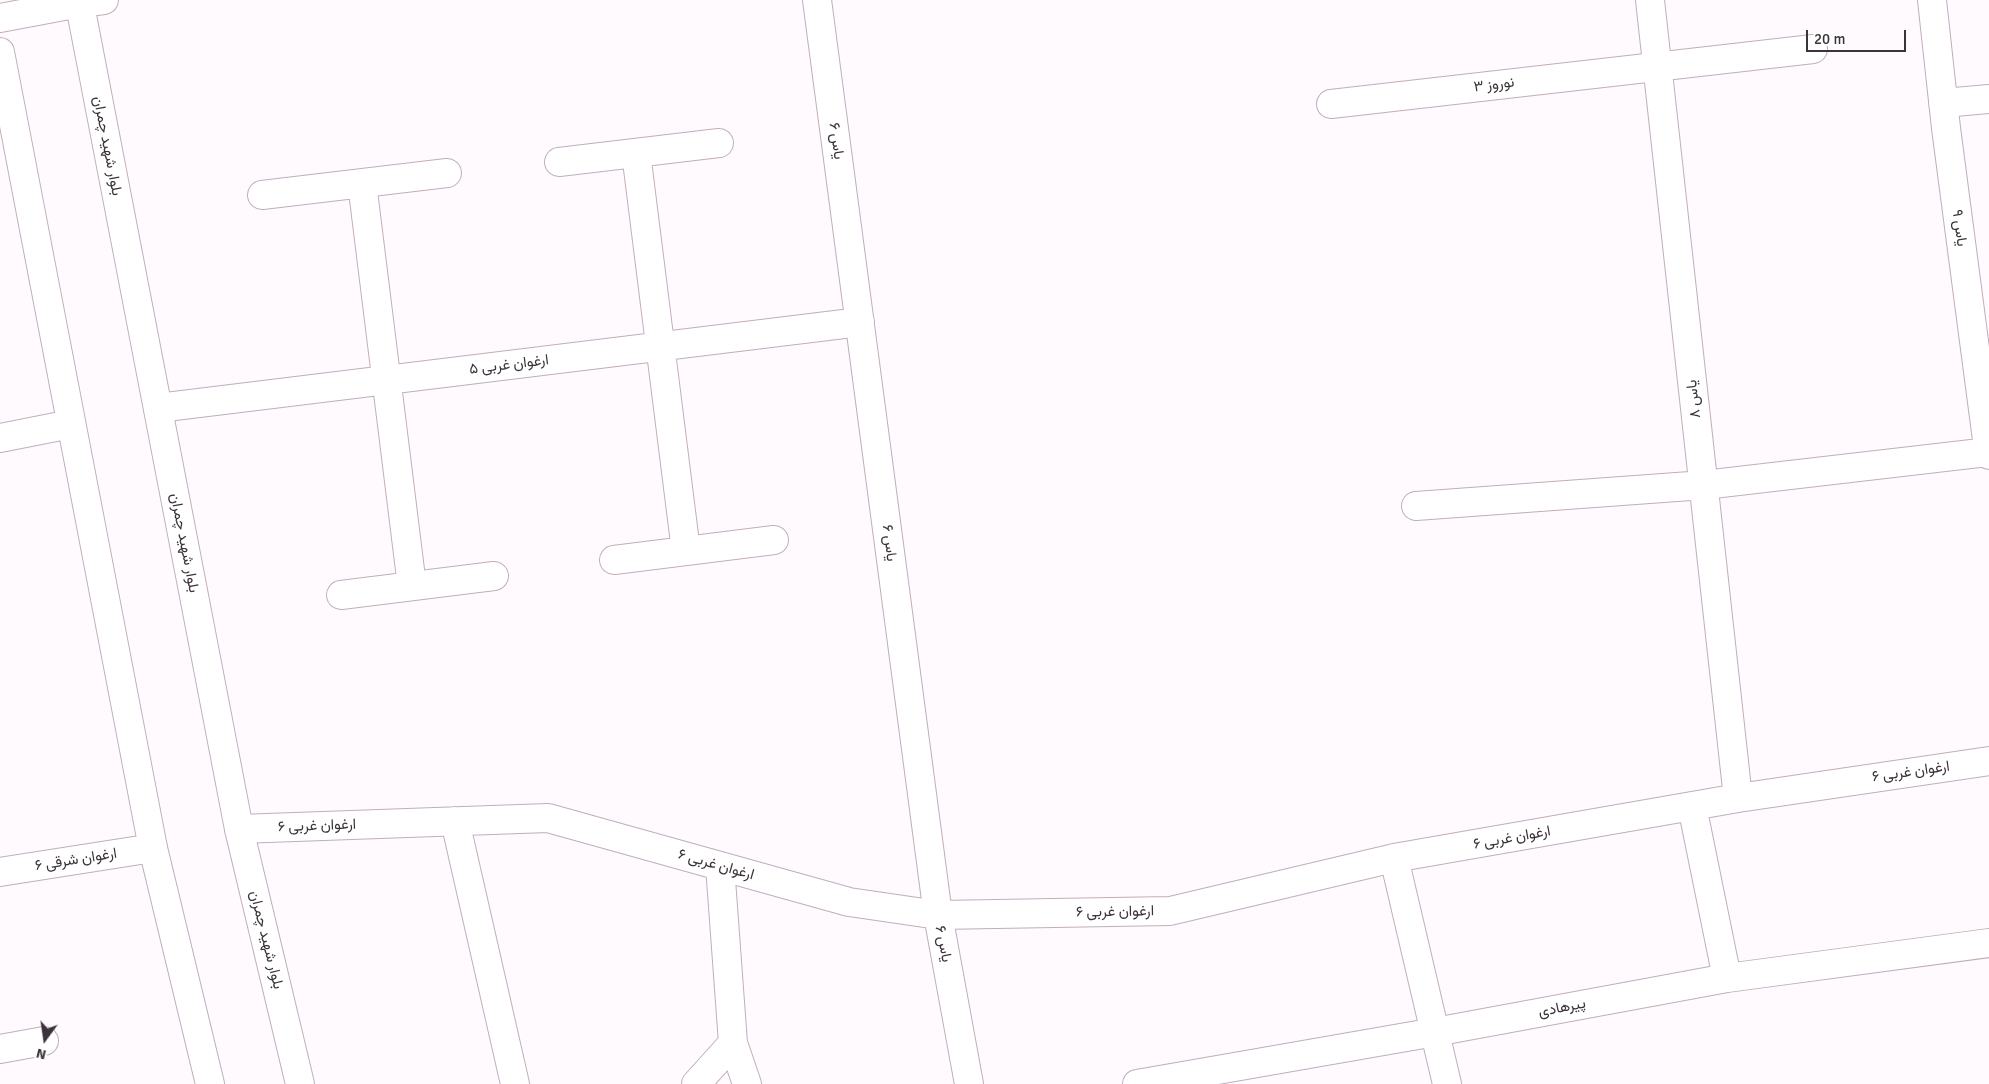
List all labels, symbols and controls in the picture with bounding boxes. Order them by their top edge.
scale bar [1809,20,1909,52]
text: 20 m [1814,30,1845,48]
street label: نوروز ۳ [1473,74,1515,96]
street label: بلوار شهید چمران [89,95,125,197]
street label: یاس ۶ [825,121,847,161]
street label: یاس ۹ [1948,209,1970,247]
street label: ارغوان غربی ۵ [468,351,550,379]
street label: یاس ۸ [1683,379,1705,419]
street label: بلوار شهید چمران [166,492,202,594]
street label: یاس ۶ [878,524,900,562]
street label: ارغوان غربی ۶ [1871,758,1951,786]
street label: ارغوان غربی ۶ [278,816,356,836]
street label: ارغوان غربی ۶ [1472,822,1552,854]
street label: ارغوان شرقی ۶ [34,845,118,875]
street label: ارغوان غربی ۶ [676,846,756,884]
street label: بلوار شهید چمران [245,889,287,991]
street label: ارغوان غربی ۶ [1076,902,1154,922]
street label: یاس ۶ [931,924,955,964]
street label: پیرهادی [1537,995,1587,1021]
north arrow [20,1014,70,1064]
text: N [34,1045,48,1063]

